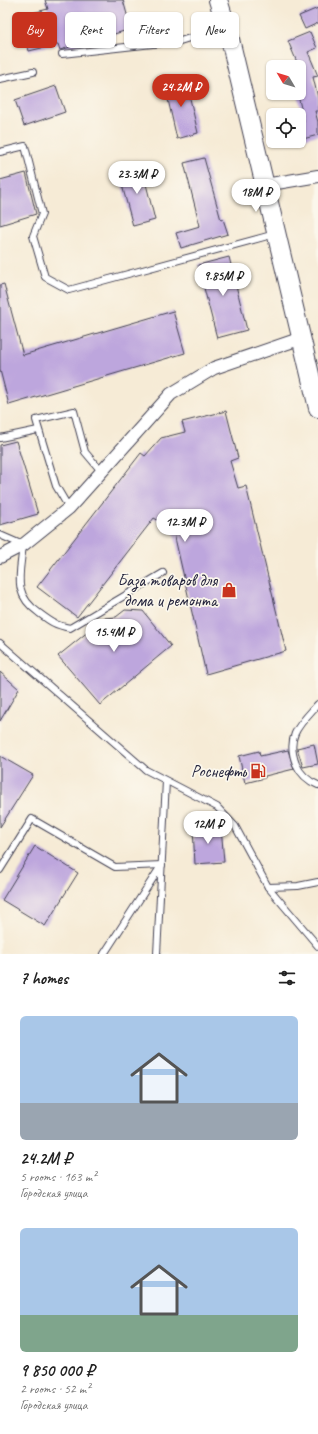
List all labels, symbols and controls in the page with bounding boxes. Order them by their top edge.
chip: Buy [12,12,57,48]
chip: Rent [65,12,116,48]
chip: Filters [124,12,183,48]
chip: New [191,12,239,48]
north arrow [266,60,306,100]
map controls [266,60,306,148]
pin: 24.2M ₽ [144,74,218,108]
text: 24.2M ₽ [161,79,201,95]
button: locate [266,108,306,148]
pin: 23.3M ₽ [100,161,174,195]
text: 23.3M ₽ [117,166,157,182]
pin: 18M ₽ [228,179,284,213]
text: 18M ₽ [240,184,272,200]
pin: 9.85M ₽ [186,263,260,297]
text: 9.85M ₽ [203,268,243,284]
pin: 12.3M ₽ [148,509,222,543]
text: 12.3M ₽ [165,514,205,530]
place label: База товаров для дома и ремонта [117,570,219,611]
shop icon: База товаров для дома и ремонта [220,581,238,599]
pin: 15.4M ₽ [77,619,151,653]
text: 15.4M ₽ [94,624,134,640]
place label: Роснефть [191,761,247,782]
fuel station icon: Роснефть [249,762,267,780]
pin: 12M ₽ [180,811,236,845]
text: 12M ₽ [192,816,224,832]
icon: filters [276,967,298,989]
text: 7 homes [20,968,68,989]
icon: home [123,1042,195,1114]
text: 24.2M ₽ [20,1148,72,1169]
text: 5 rooms · 163 m² [20,1169,96,1185]
text: Городская улица [20,1185,87,1201]
icon: home [123,1254,195,1326]
text: 9 850 000 ₽ [20,1360,94,1381]
text: 2 rooms · 52 m² [20,1381,90,1397]
text: Городская улица [20,1397,87,1413]

